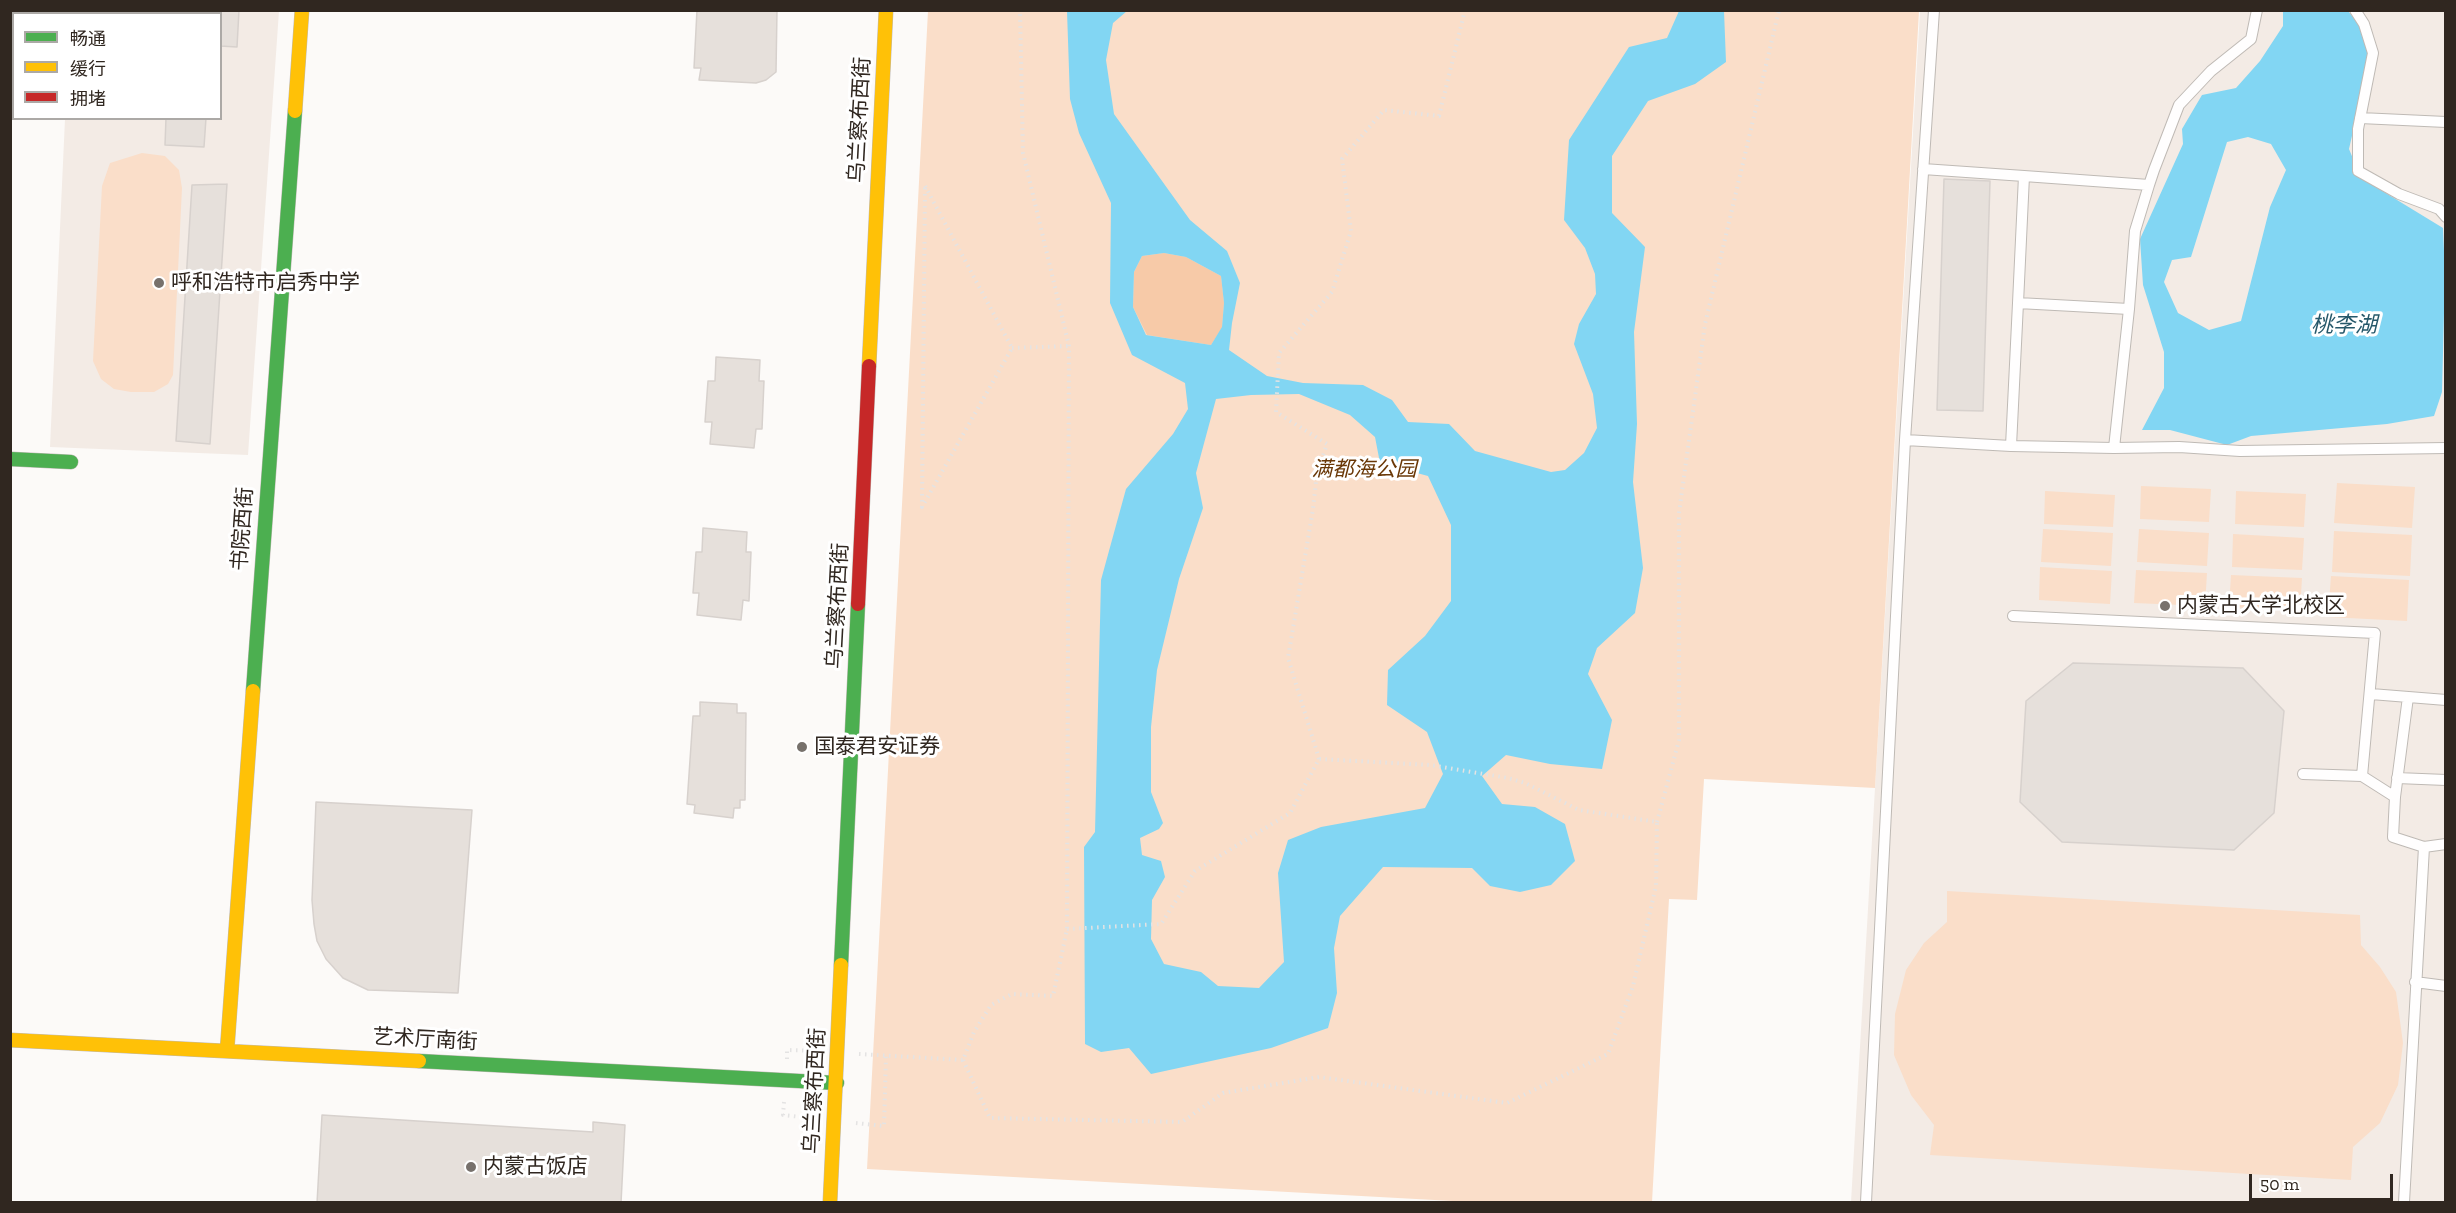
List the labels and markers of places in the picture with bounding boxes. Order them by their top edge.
place label: 呼和浩特市启秀中学 [171,270,360,296]
marker: 呼和浩特市启秀中学 [152,276,166,290]
place label: 内蒙古大学北校区 [2177,593,2345,619]
marker: 内蒙古大学北校区 [2158,599,2172,613]
place label: 国泰君安证券 [814,734,940,760]
marker: 国泰君安证券 [795,740,809,754]
place label: 内蒙古饭店 [483,1154,588,1180]
marker: 内蒙古饭店 [464,1160,478,1174]

